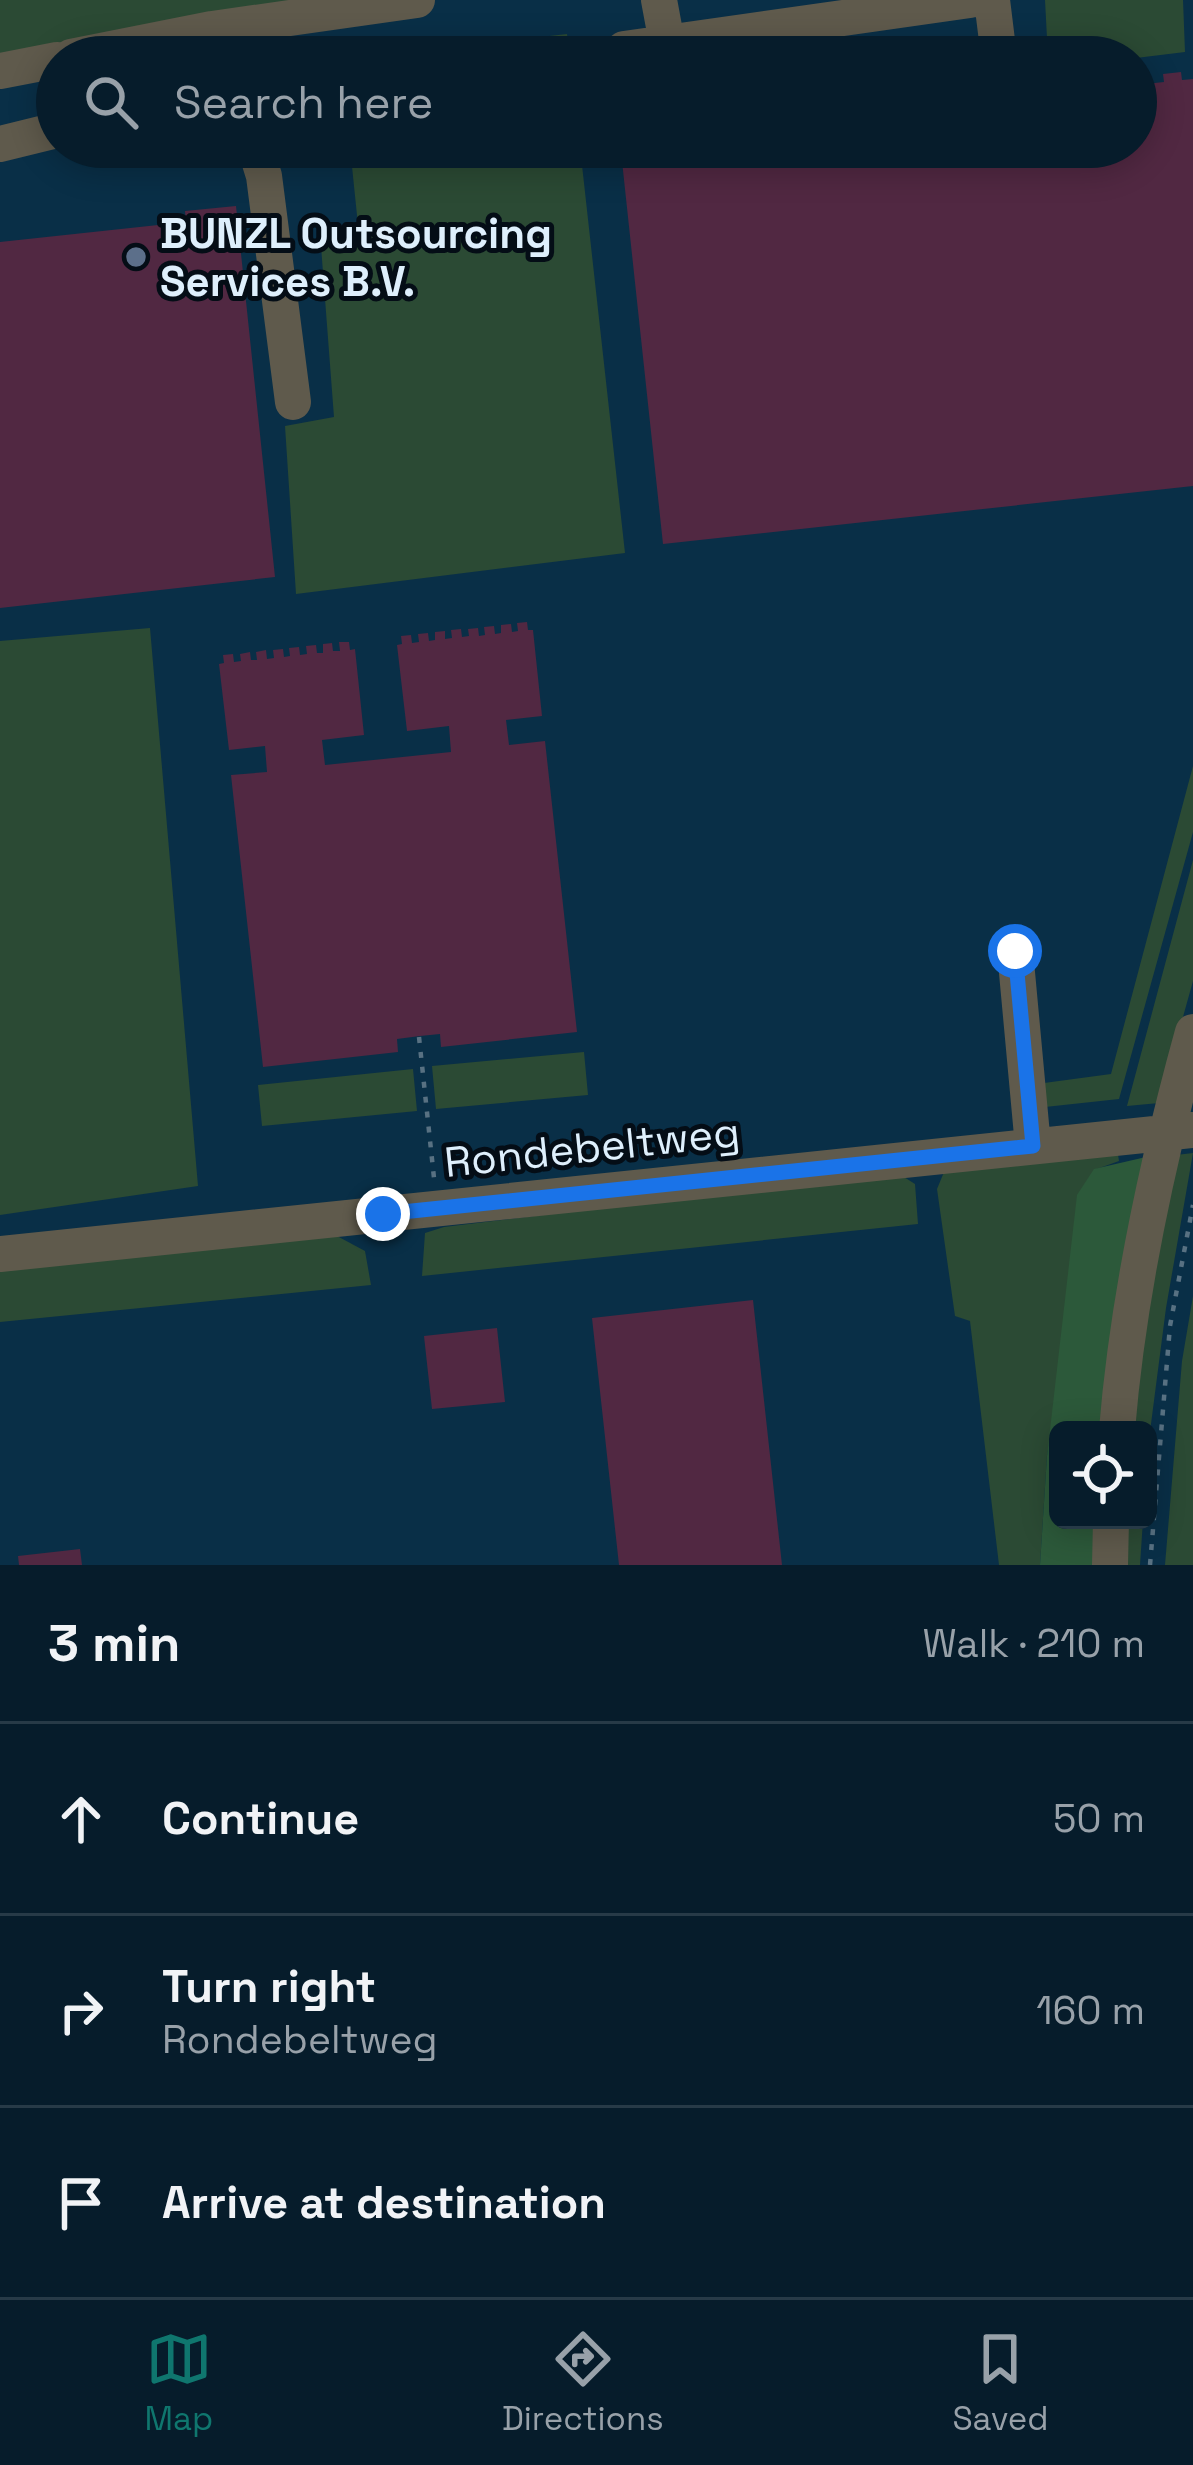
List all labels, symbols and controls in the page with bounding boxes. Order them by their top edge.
search box [36,36,1157,168]
icon: search [78,69,144,135]
text: Search here [174,74,433,131]
place label: BUNZL Outsourcing Services B.V. [160,207,552,308]
marker: BUNZL Outsourcing Services B.V. [123,244,149,270]
route start [988,924,1042,978]
street label: Rondebeltweg [442,1105,742,1189]
route end [356,1187,410,1241]
map controls [1049,1421,1157,1529]
button: locate [1049,1421,1157,1529]
text: 3 min [48,1611,181,1676]
text: Walk · 210 m [923,1619,1145,1668]
icon: ahead [48,1786,114,1852]
text: Continue [162,1790,359,1847]
text: 50 m [1053,1794,1145,1843]
text: Turn right [162,1958,376,2015]
icon: right [48,1978,114,2044]
text: 160 m [1036,1986,1145,2035]
text: Rondebeltweg [162,2015,438,2064]
icon: arrive [48,2170,114,2236]
text: Arrive at destination [162,2174,606,2231]
tab: Map [144,2326,213,2440]
tab: Directions [502,2326,664,2440]
tab: Saved [952,2326,1049,2440]

